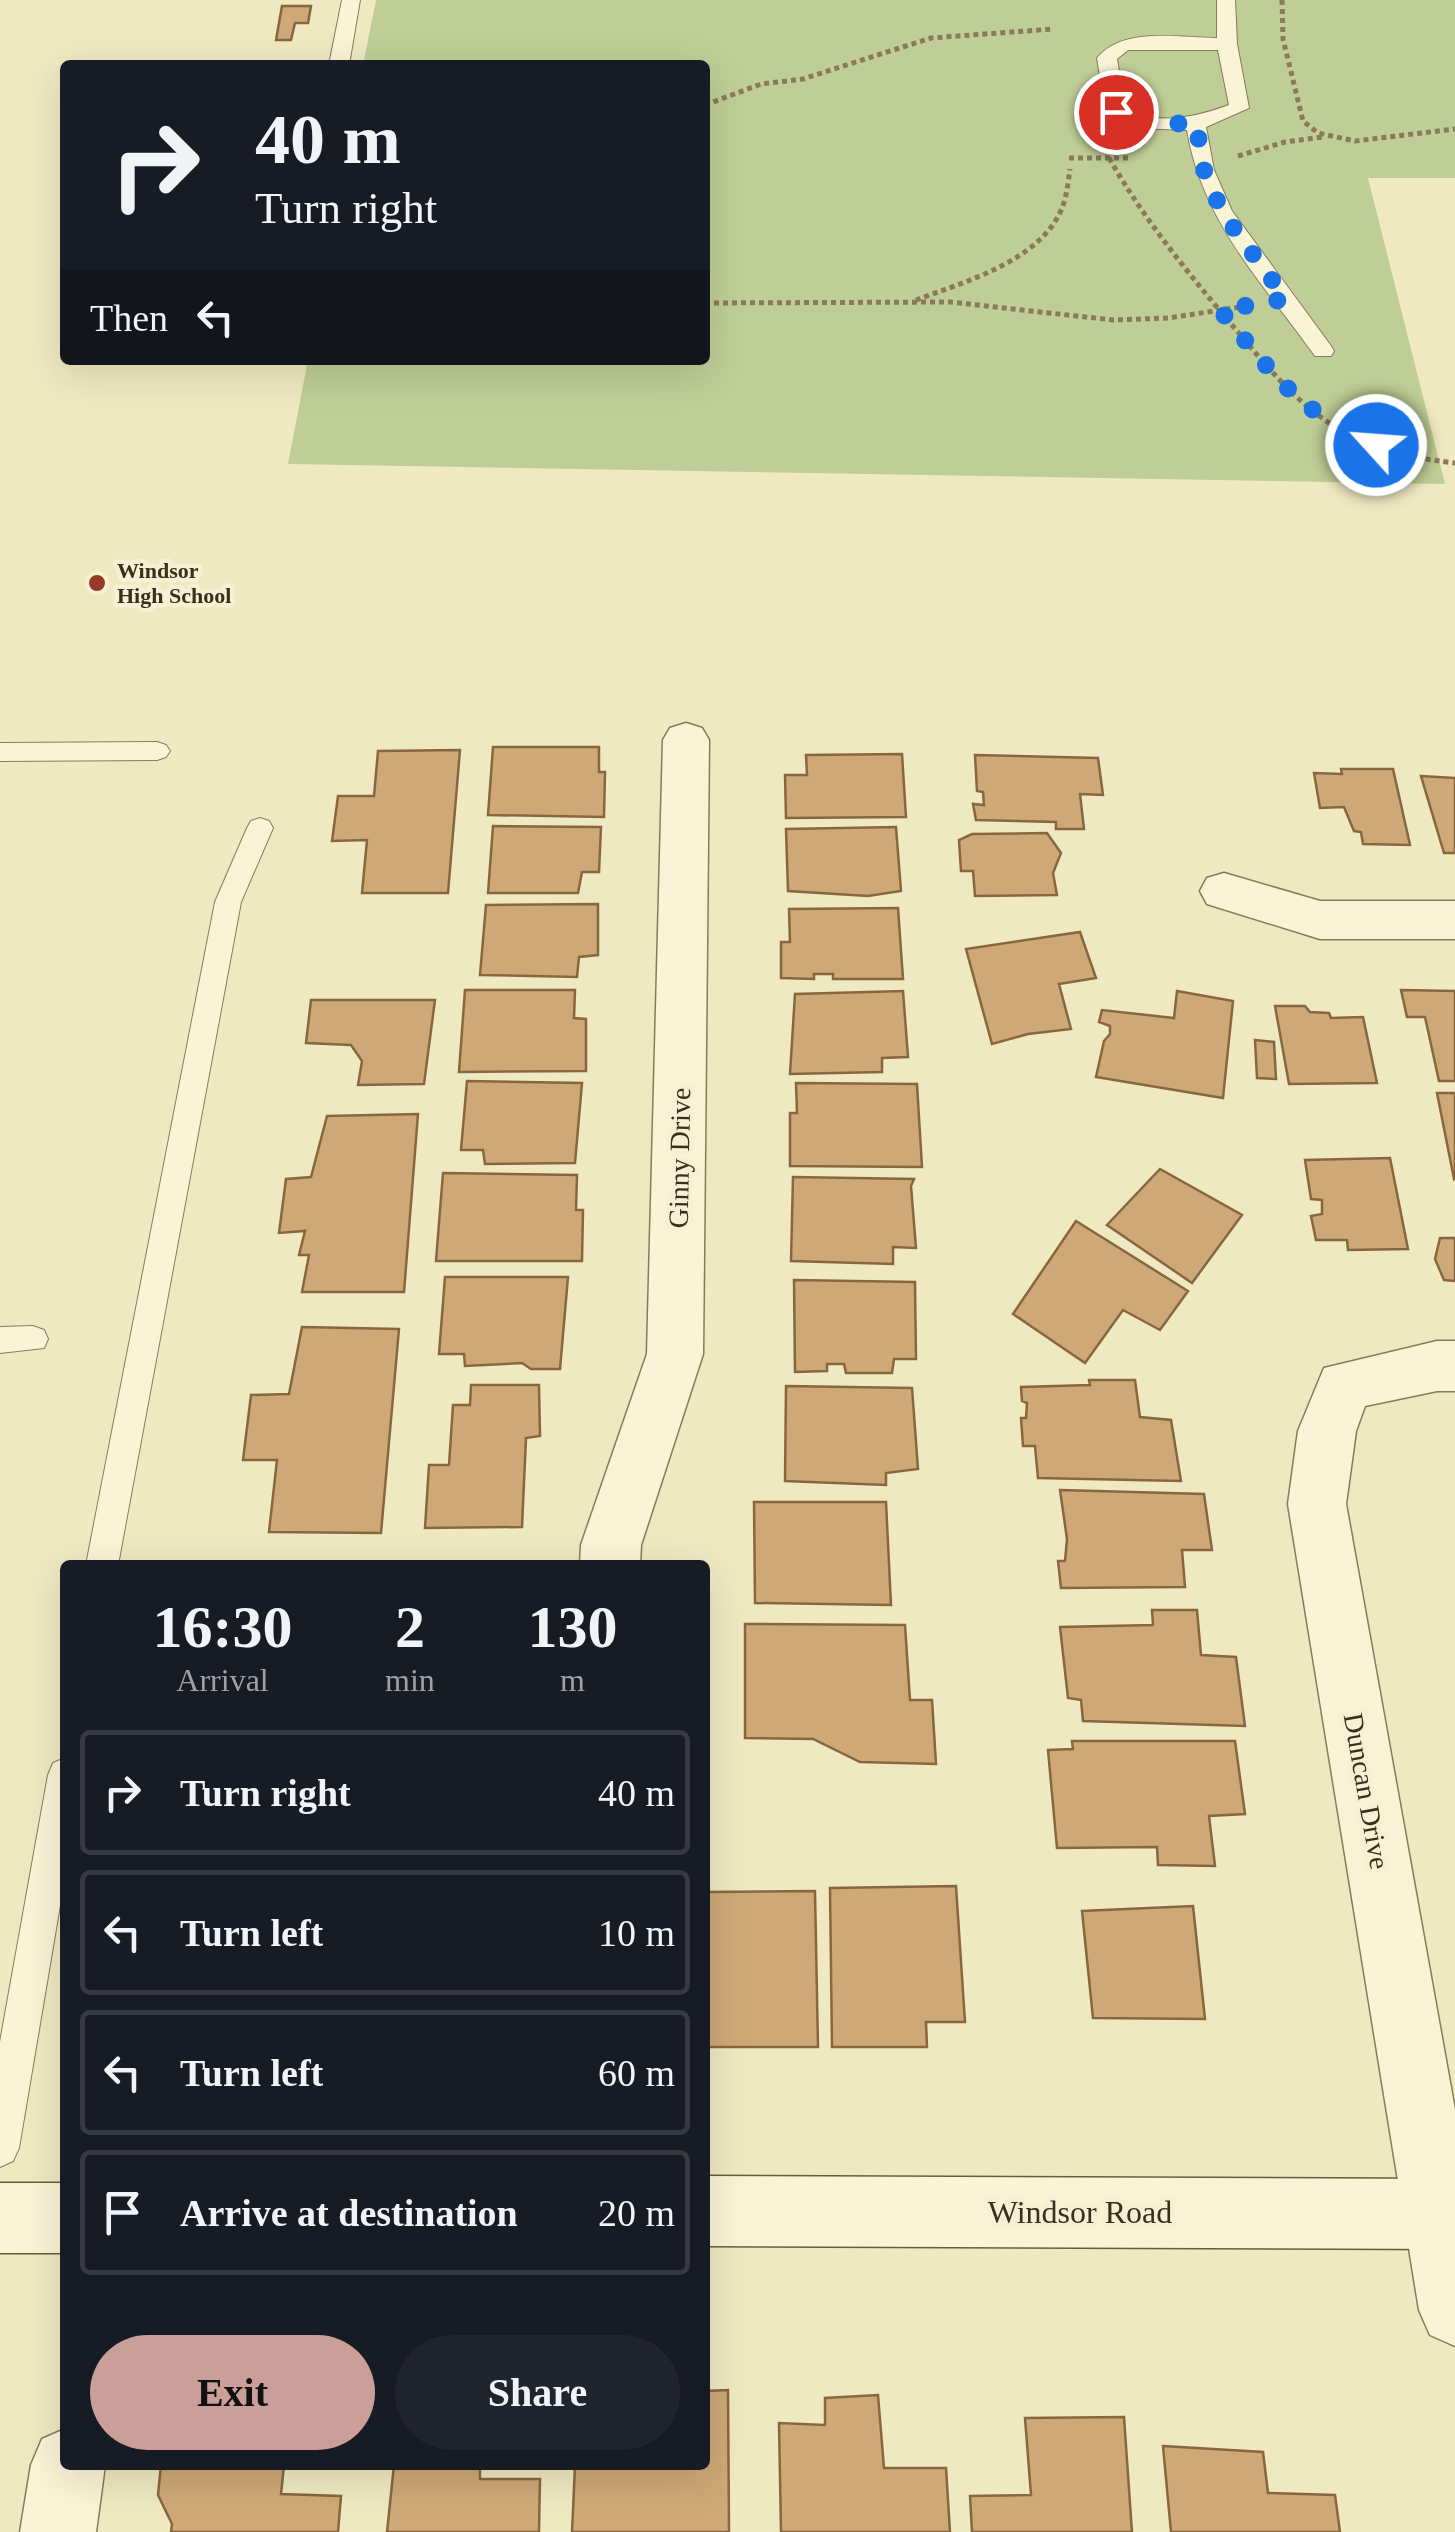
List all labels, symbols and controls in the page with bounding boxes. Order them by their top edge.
pin [1074,70,1159,155]
icon: arrive [1089,85,1144,140]
icon: right [90,100,220,230]
text: 40 m [255,101,401,178]
text: Turn right [255,183,437,233]
icon: left [188,290,243,345]
text: Then [90,297,168,339]
position arrow [1324,393,1428,497]
place label: Windsor High School [117,558,231,608]
marker: Windsor High School [86,572,108,594]
street label: Ginny Drive [663,1087,696,1229]
text: 16:30 [153,1594,293,1660]
text: 2 [395,1594,425,1660]
text: 130 [527,1594,617,1660]
text: Arrival [176,1662,269,1698]
text: min [385,1662,435,1698]
text: m [560,1662,585,1698]
street label: Duncan Drive [1338,1711,1395,1871]
icon: right [95,1765,150,1820]
text: Turn right [180,1772,351,1814]
text: 40 m [598,1772,675,1814]
icon: left [95,1905,150,1960]
text: Turn left [180,1912,323,1954]
text: 10 m [598,1912,675,1954]
icon: left [95,2045,150,2100]
text: Turn left [180,2052,323,2094]
text: 60 m [598,2052,675,2094]
icon: arrive [95,2185,150,2240]
text: Arrive at destination [180,2192,518,2234]
text: 20 m [598,2192,675,2234]
street label: Windsor Road [988,2194,1172,2230]
button: Exit [90,2335,375,2450]
button: Share [395,2335,680,2450]

